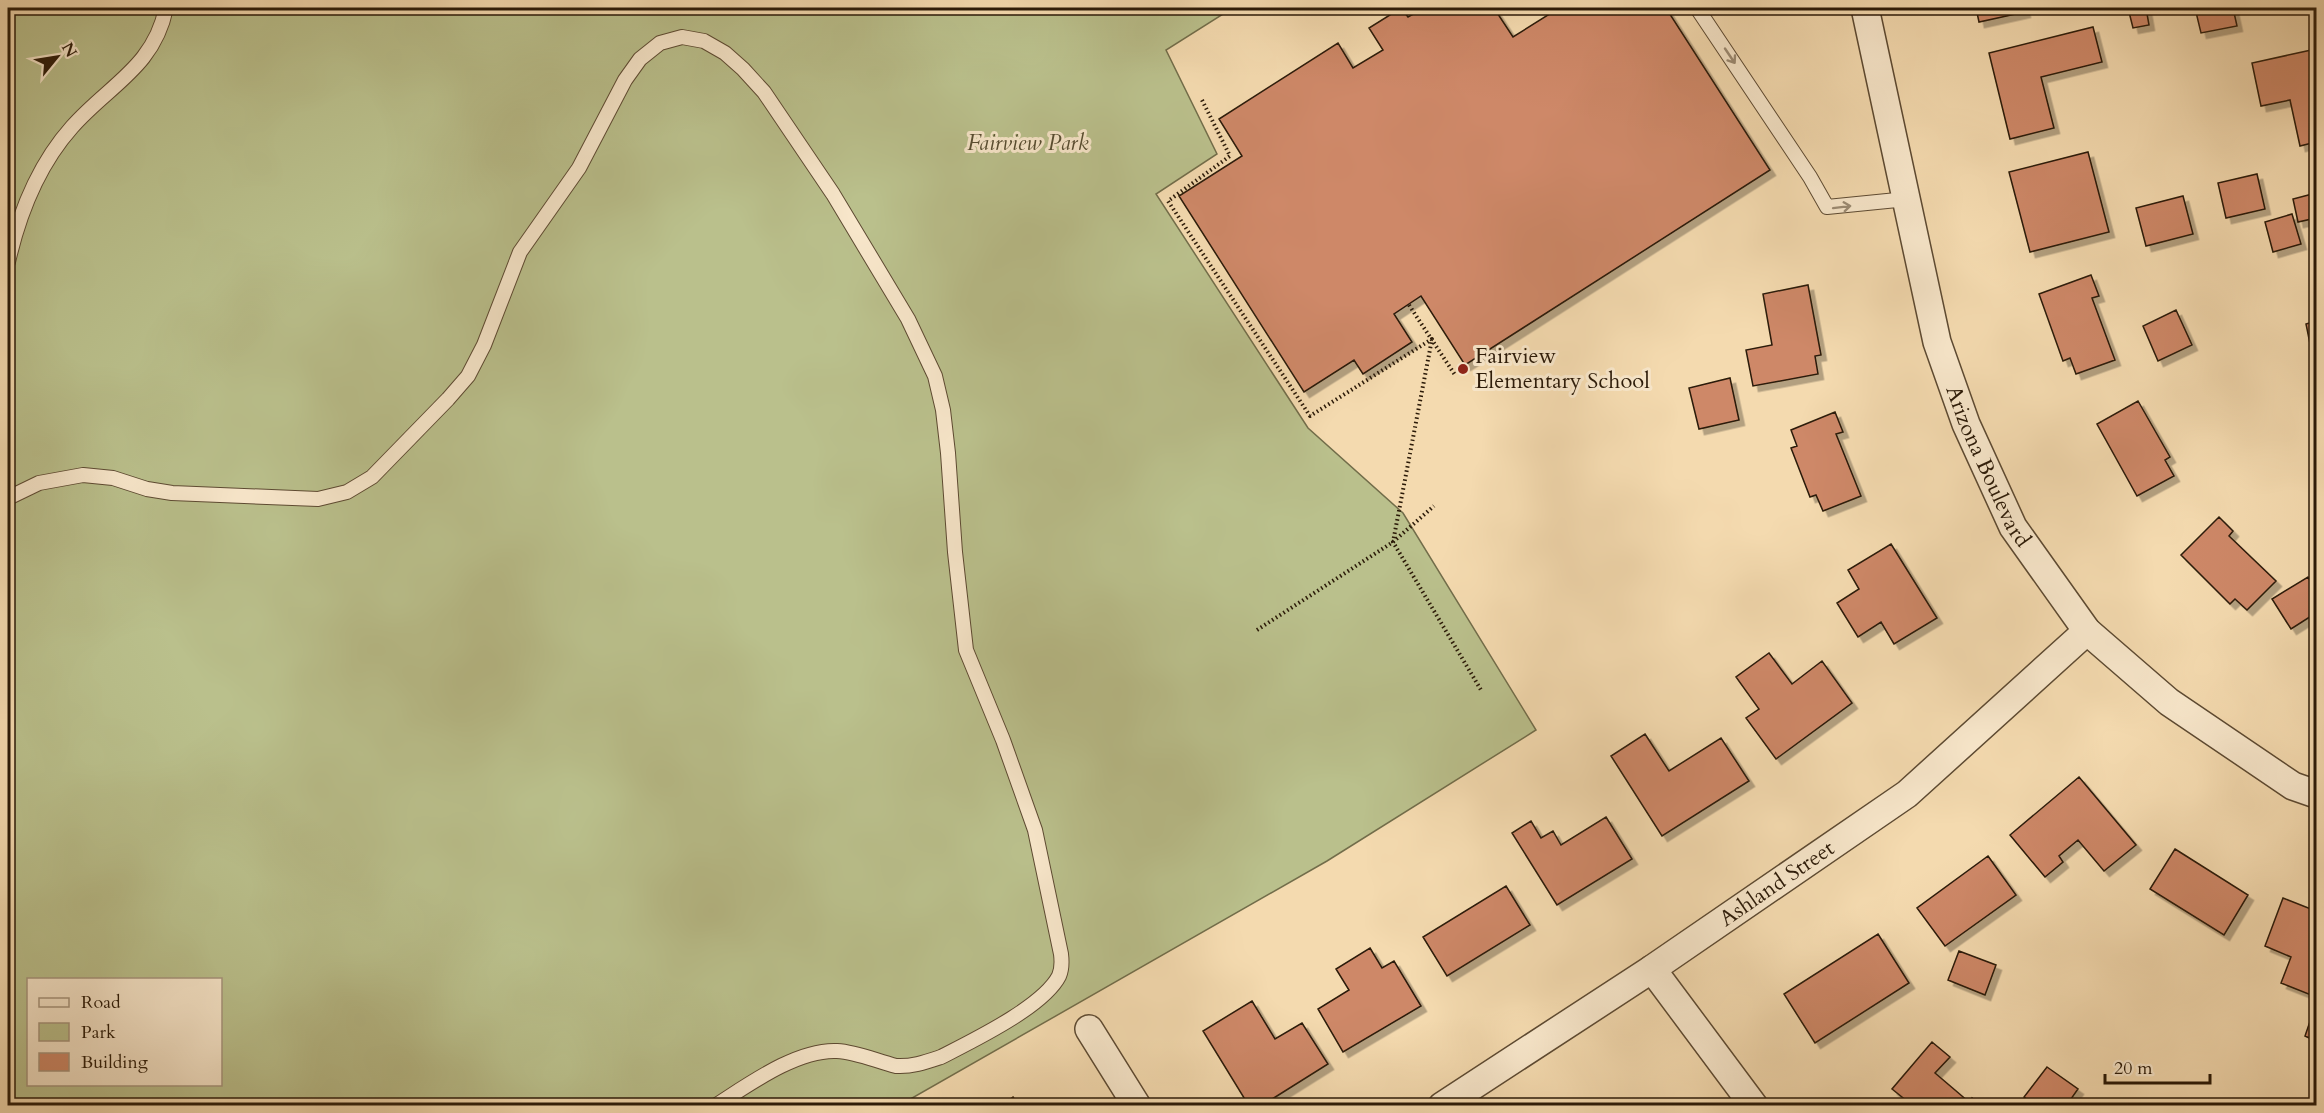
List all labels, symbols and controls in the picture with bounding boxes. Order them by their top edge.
north arrow [27,27,87,87]
text: N [56,38,82,62]
one-way arrow [1724,47,1736,64]
park label: Fairview Park [967,128,1089,158]
one-way arrow [1831,201,1851,212]
place label: Fairview Elementary School [1475,341,1650,396]
marker: Fairview Elementary School [1456,362,1470,376]
street label: Arizona Boulevard [1939,381,2038,553]
street label: Ashland Street [1713,833,1840,934]
legend [27,978,222,1086]
text: Road [81,990,121,1015]
text: Park [81,1020,116,1045]
scale bar [2105,1047,2210,1085]
text: Building [81,1050,149,1075]
text: 20 m [2114,1056,2153,1081]

